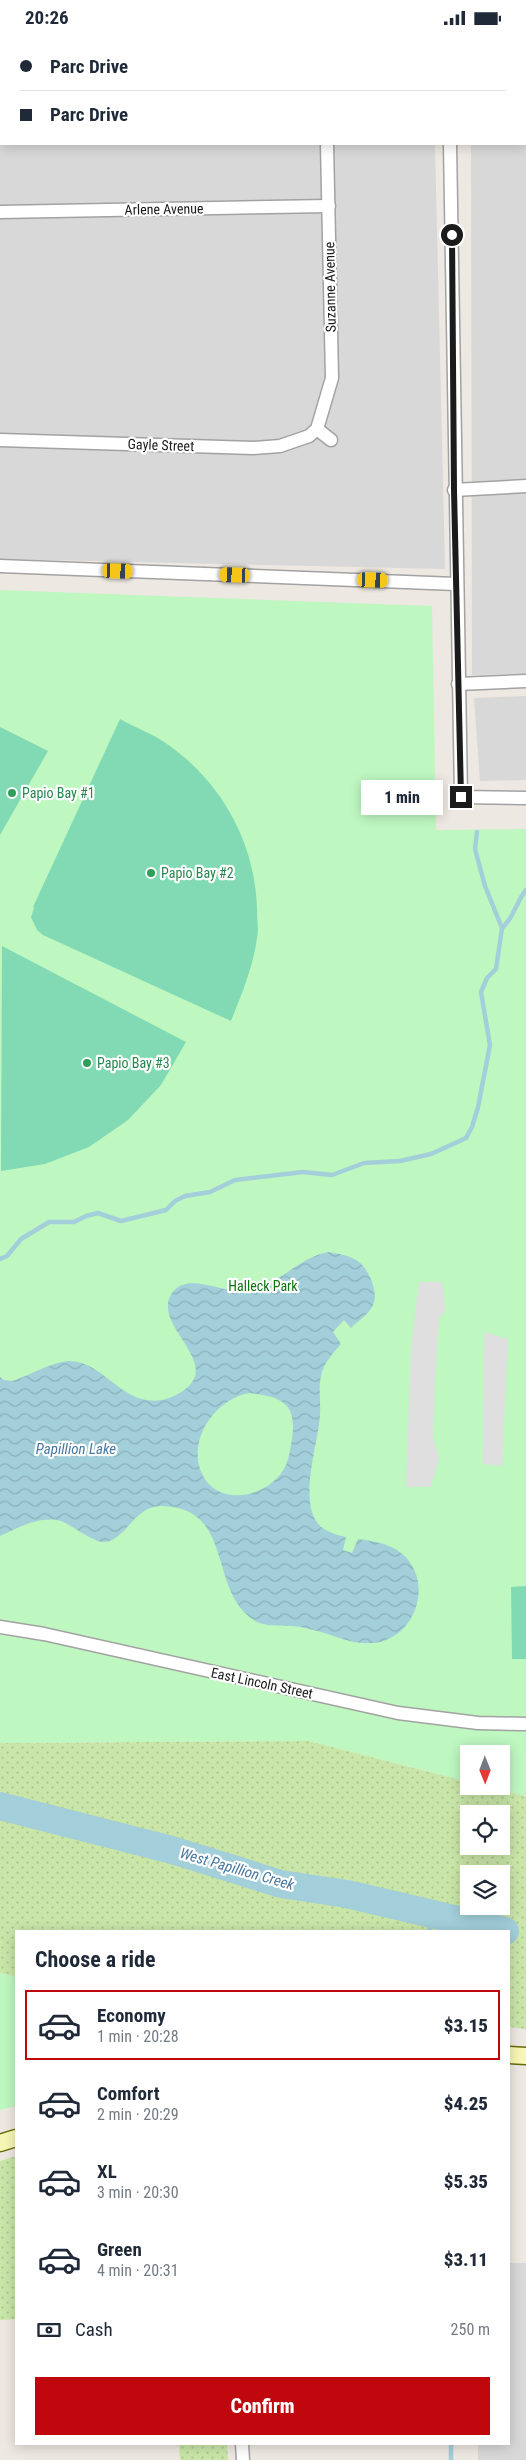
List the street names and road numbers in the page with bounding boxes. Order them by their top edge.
street label: Arlene Avenue [124,200,204,218]
street label: Suzanne Avenue [321,241,339,332]
street label: Gayle Street [127,436,195,454]
street label: East Lincoln Street [210,1664,314,1702]

